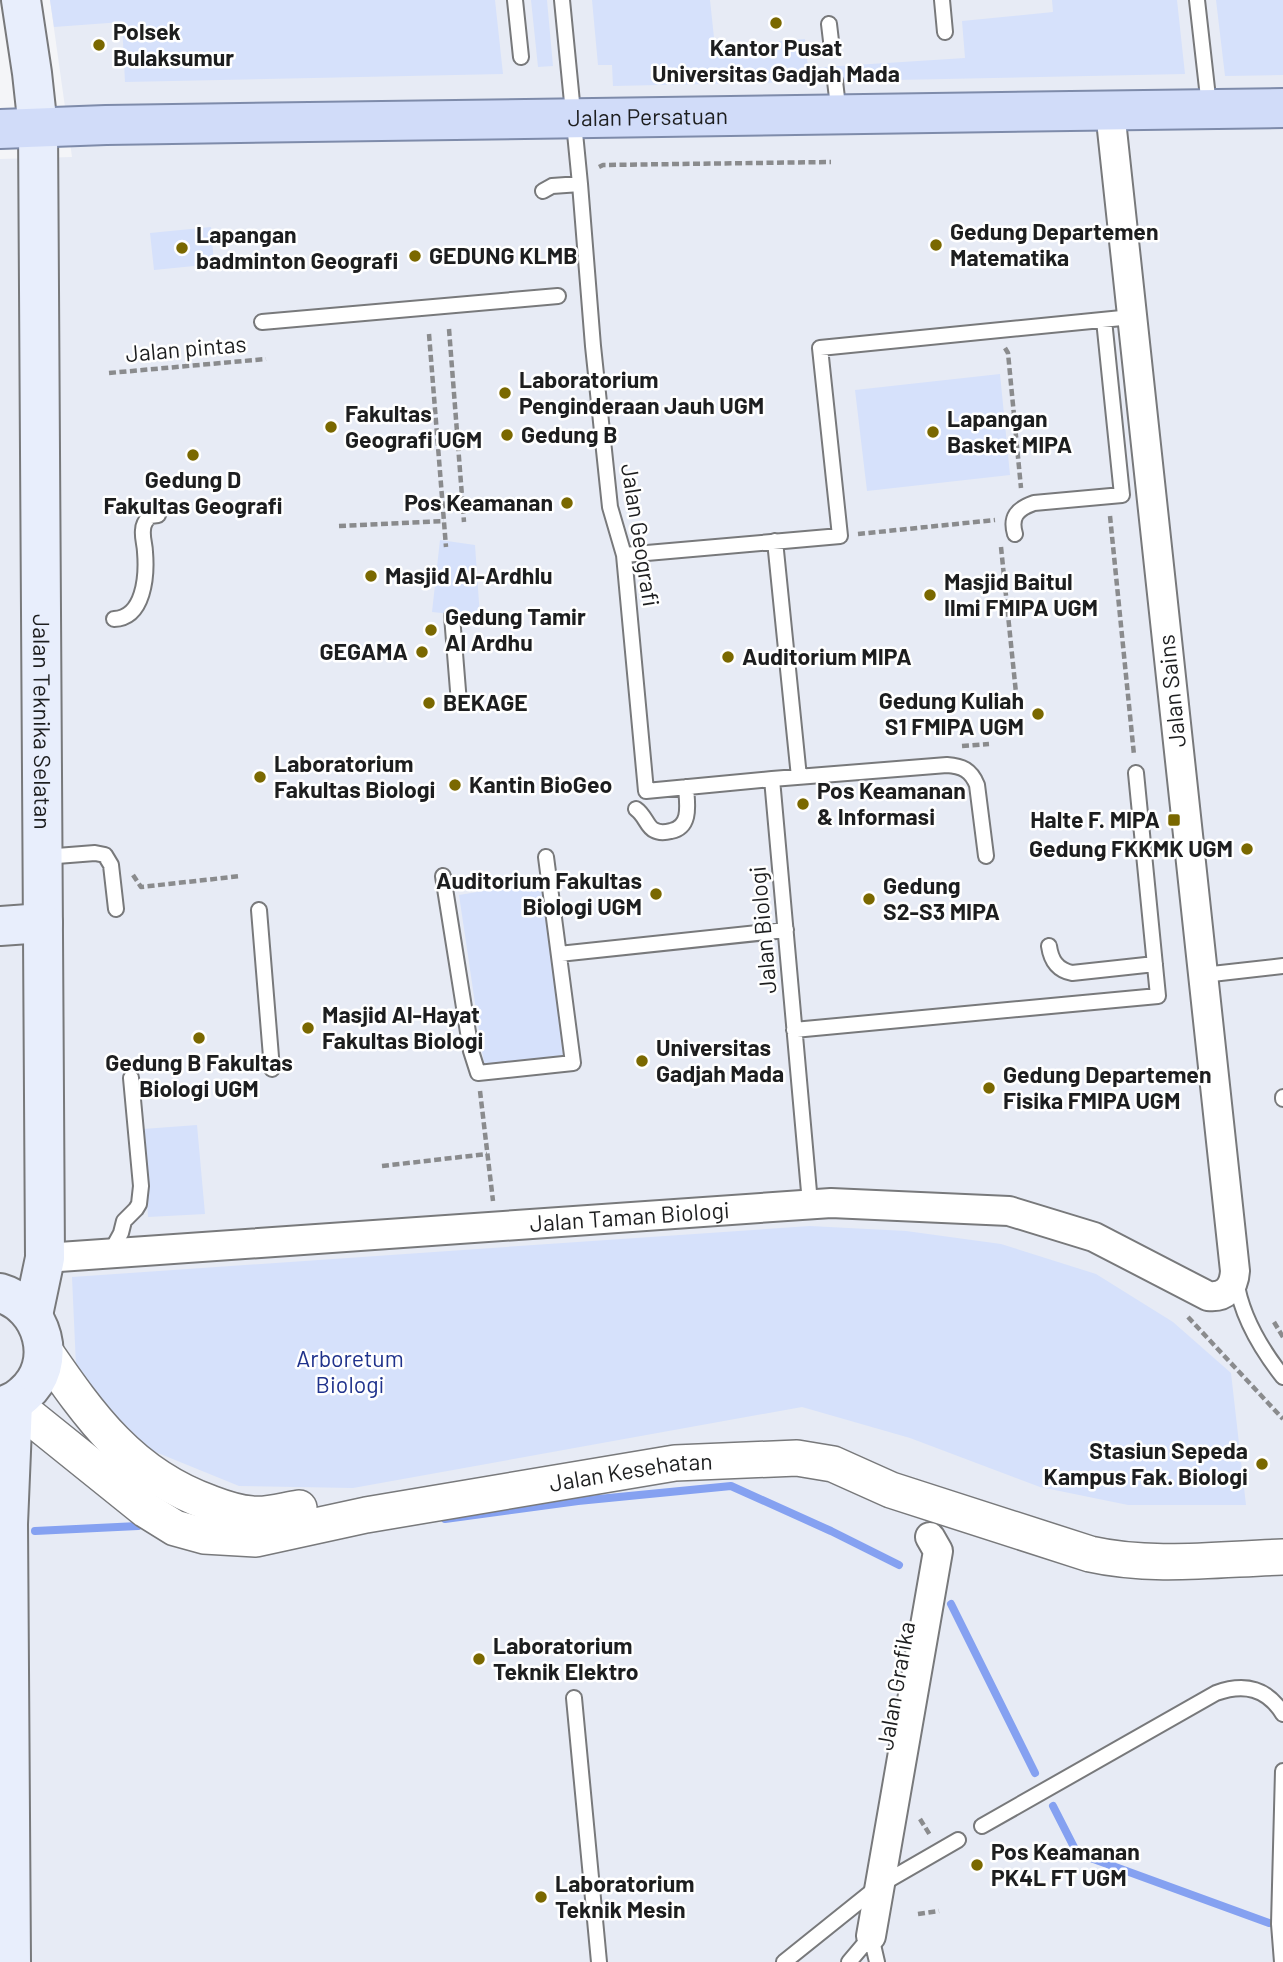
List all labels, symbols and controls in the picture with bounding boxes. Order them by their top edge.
marker: Kantor Pusat Universitas Gadjah Mada [768,15,784,31]
place label: Polsek Bulaksumur [113,17,234,71]
place label: Kantor Pusat Universitas Gadjah Mada [652,33,900,87]
marker: Polsek Bulaksumur [91,37,107,53]
street label: Jalan Persatuan [567,101,728,131]
place label: Gedung Departemen Matematika [950,217,1158,271]
place label: Lapangan badminton Geografi [196,220,398,274]
marker: Gedung Departemen Matematika [928,237,944,253]
marker: Lapangan badminton Geografi [174,240,190,256]
place label: GEDUNG KLMB [429,241,577,269]
marker: GEDUNG KLMB [407,248,423,264]
street label: Jalan pintas [124,329,248,367]
place label: Laboratorium Penginderaan Jauh UGM [519,365,764,419]
marker: Laboratorium Penginderaan Jauh UGM [497,385,513,401]
place label: Fakultas Geografi UGM [345,399,482,453]
place label: Lapangan Basket MIPA [947,404,1072,458]
marker: Fakultas Geografi UGM [323,419,339,435]
place label: Gedung B [521,420,617,448]
marker: Lapangan Basket MIPA [925,424,941,440]
marker: Gedung B [499,427,515,443]
marker: Gedung D Fakultas Geografi [185,447,201,463]
street label: Jalan Geografi [616,461,666,608]
place label: Gedung D Fakultas Geografi [103,465,283,519]
place label: Pos Keamanan [404,488,553,516]
marker: Pos Keamanan [559,495,575,511]
place label: Masjid Al-Ardhlu [385,561,553,589]
place label: Masjid Baitul Ilmi FMIPA UGM [944,567,1098,621]
marker: Masjid Al-Ardhlu [363,568,379,584]
marker: Masjid Baitul Ilmi FMIPA UGM [922,587,938,603]
place label: Gedung Tamir Al Ardhu [445,602,586,656]
street label: Jalan Teknika Selatan [28,614,57,830]
marker: Gedung Tamir Al Ardhu [423,622,439,638]
street label: Jalan Sains [1151,633,1191,749]
place label: GEGAMA [319,637,408,665]
place label: Auditorium MIPA [742,642,912,670]
marker: GEGAMA [414,644,430,660]
marker: Auditorium MIPA [720,649,736,665]
place label: Gedung Kuliah S1 FMIPA UGM [879,686,1024,740]
place label: BEKAGE [443,688,528,716]
marker: BEKAGE [421,695,437,711]
marker: Gedung Kuliah S1 FMIPA UGM [1030,706,1046,722]
place label: Laboratorium Fakultas Biologi [274,749,435,803]
marker: Laboratorium Fakultas Biologi [252,769,268,785]
place label: Kantin BioGeo [469,770,612,798]
place label: Pos Keamanan & Informasi [817,776,966,830]
marker: Kantin BioGeo [447,777,463,793]
marker: Pos Keamanan & Informasi [795,796,811,812]
place label: Halte F. MIPA [1030,805,1160,833]
marker: Halte F. MIPA [1166,812,1182,828]
place label: Gedung FKKMK UGM [1029,834,1233,862]
marker: Gedung FKKMK UGM [1239,841,1255,857]
street label: Jalan Biologi [742,865,782,995]
place label: Auditorium Fakultas Biologi UGM [436,866,642,920]
place label: Gedung S2-S3 MIPA [883,871,1000,925]
marker: Auditorium Fakultas Biologi UGM [648,886,664,902]
marker: Gedung S2-S3 MIPA [861,891,877,907]
place label: Masjid Al-Hayat Fakultas Biologi [322,1000,483,1054]
marker: Masjid Al-Hayat Fakultas Biologi [300,1020,316,1036]
marker: Gedung B Fakultas Biologi UGM [191,1030,207,1046]
place label: Universitas Gadjah Mada [656,1033,784,1087]
place label: Gedung B Fakultas Biologi UGM [105,1048,293,1102]
marker: Universitas Gadjah Mada [634,1053,650,1069]
place label: Gedung Departemen Fisika FMIPA UGM [1003,1060,1211,1114]
marker: Gedung Departemen Fisika FMIPA UGM [981,1080,997,1096]
street label: Jalan Taman Biologi [529,1195,730,1237]
park label: Arboretum Biologi [296,1344,404,1398]
place label: Stasiun Sepeda Kampus Fak. Biologi [1044,1436,1248,1490]
street label: Jalan Kesehatan [547,1446,713,1497]
marker: Stasiun Sepeda Kampus Fak. Biologi [1254,1456,1270,1472]
street label: Jalan Grafika [870,1619,920,1752]
place label: Laboratorium Teknik Elektro [493,1631,639,1685]
marker: Laboratorium Teknik Elektro [471,1651,487,1667]
place label: Pos Keamanan PK4L FT UGM [991,1837,1140,1891]
marker: Pos Keamanan PK4L FT UGM [969,1857,985,1873]
place label: Laboratorium Teknik Mesin [555,1869,694,1923]
marker: Laboratorium Teknik Mesin [533,1889,549,1905]

